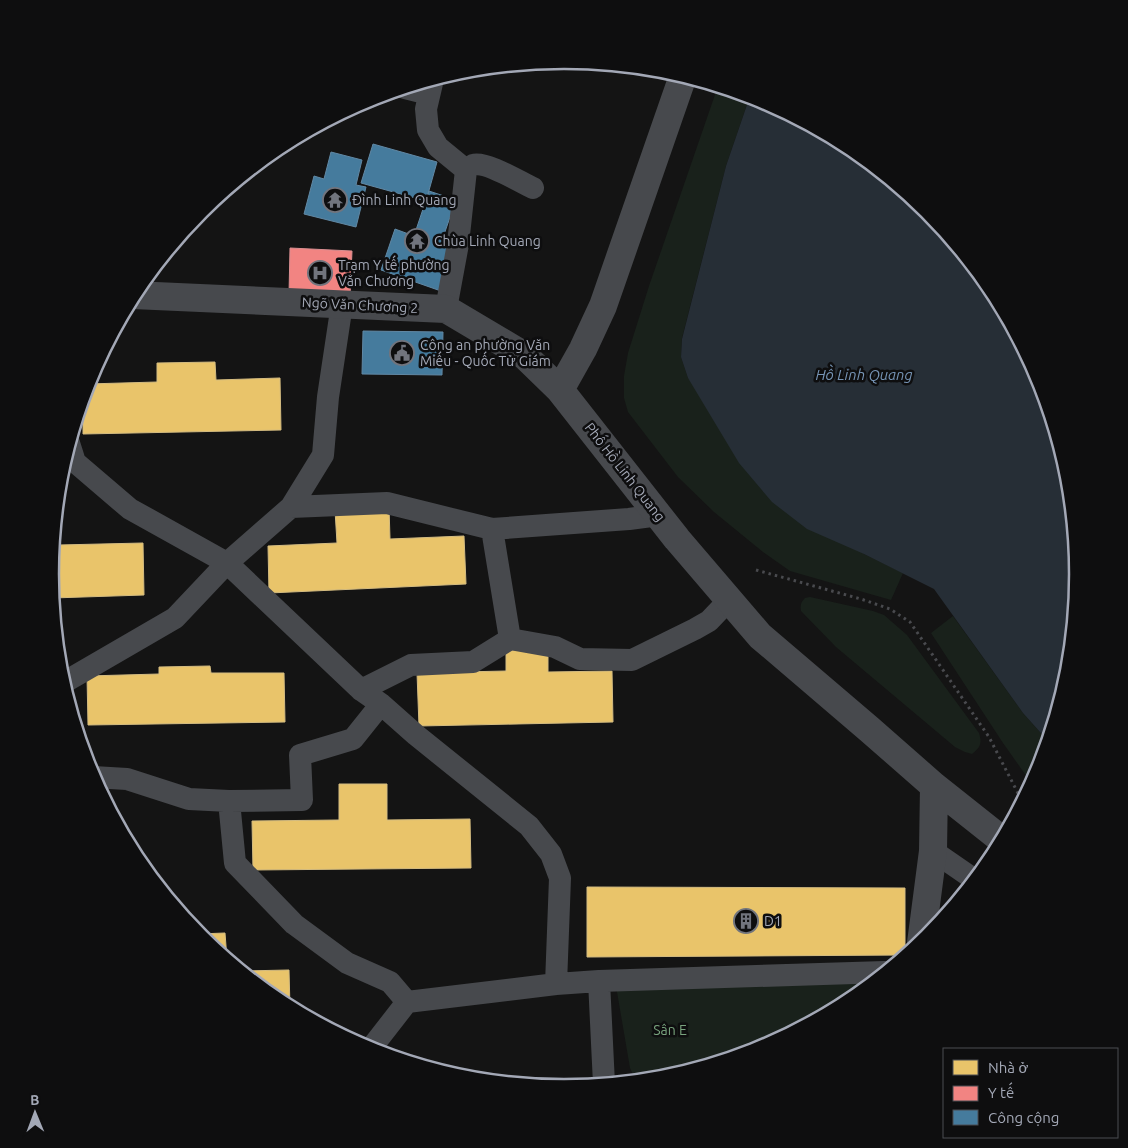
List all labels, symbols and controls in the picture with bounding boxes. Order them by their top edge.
temple icon: Đình Linh Quang [322,187,348,213]
place label: Đình Linh Quang [352,192,457,208]
temple icon: Chùa Linh Quang [404,228,430,254]
place label: Chùa Linh Quang [434,233,541,249]
place label: Trạm Y tế phường Văn Chương [338,255,450,289]
hospital icon: Trạm Y tế phường Văn Chương [307,260,333,286]
street label: Ngõ Văn Chương 2 [301,294,419,316]
place label: Công an phường Văn Miếu - Quốc Tử Giám [420,337,551,369]
public building icon: Công an phường Văn Miếu - Quốc Tử Giám [389,340,415,366]
water label: Hồ Linh Quang [815,364,913,384]
street label: Phố Hồ Linh Quang [582,418,670,525]
building icon: D1 [733,908,759,934]
place label: D1 [764,913,782,929]
park label: Sân E [653,1022,687,1038]
legend [943,1048,1118,1138]
text: Nhà ở [988,1059,1028,1076]
text: Y tế [988,1082,1014,1101]
north arrow [10,1088,60,1138]
text: B [30,1092,40,1108]
text: Công cộng [988,1109,1059,1126]

